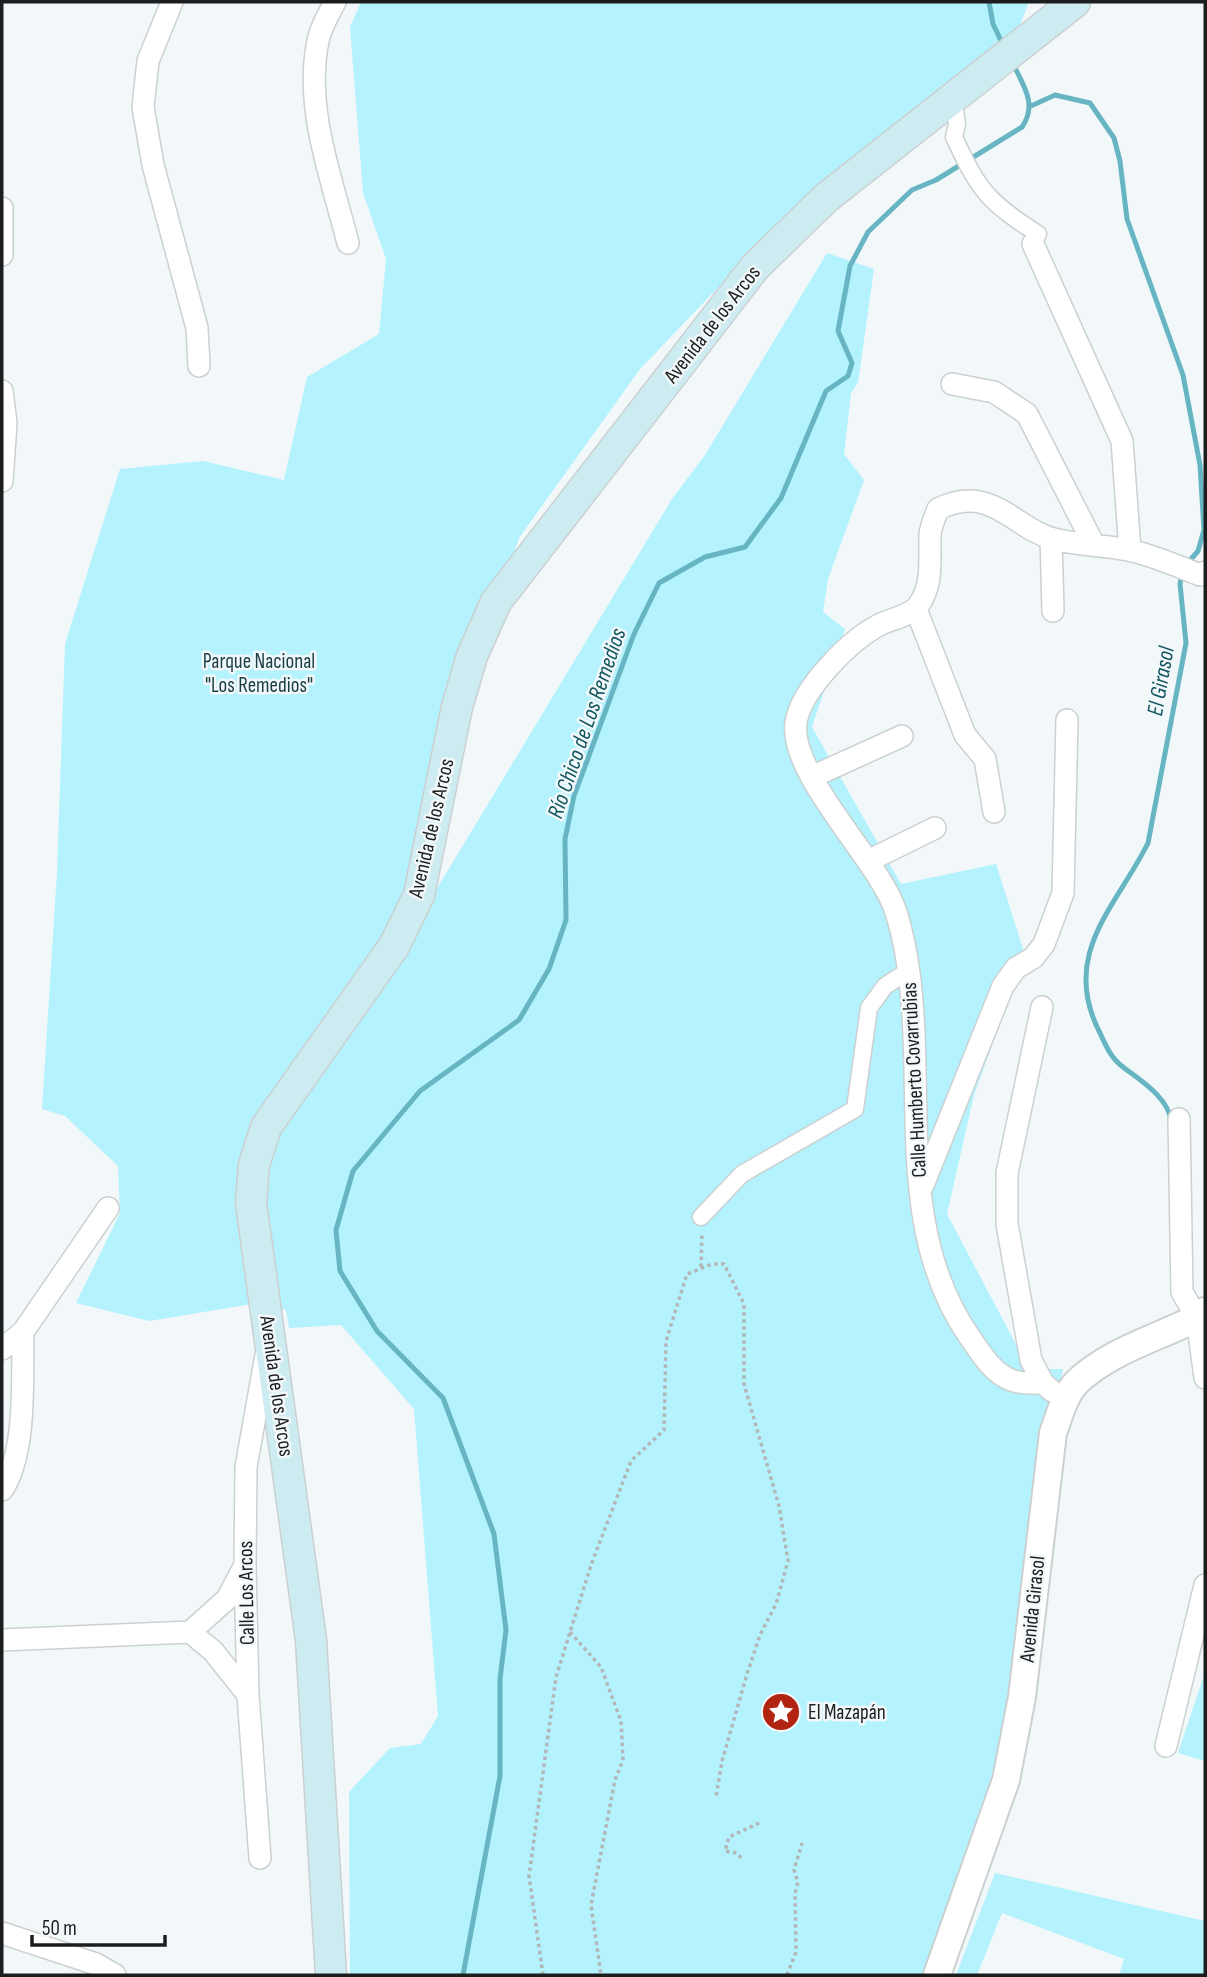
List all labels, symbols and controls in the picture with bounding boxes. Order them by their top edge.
street label: Avenida de los Arcos [658,261,766,389]
water label: Río Chico de Los Remedios [541,625,633,822]
water label: El Girasol [1141,644,1181,718]
park label: Parque Nacional "Los Remedios" [203,649,315,698]
street label: Avenida de los Arcos [403,756,460,901]
street label: Calle Humberto Covarrubias [897,982,932,1178]
street label: Avenida de los Arcos [254,1313,299,1458]
street label: Calle Los Arcos [233,1541,260,1645]
street label: Avenida Girasol [1014,1555,1050,1664]
place icon: El Mazapán [760,1691,802,1733]
place label: El Mazapán [808,1700,886,1725]
scale bar [32,1904,164,1948]
text: 50 m [42,1916,77,1941]

